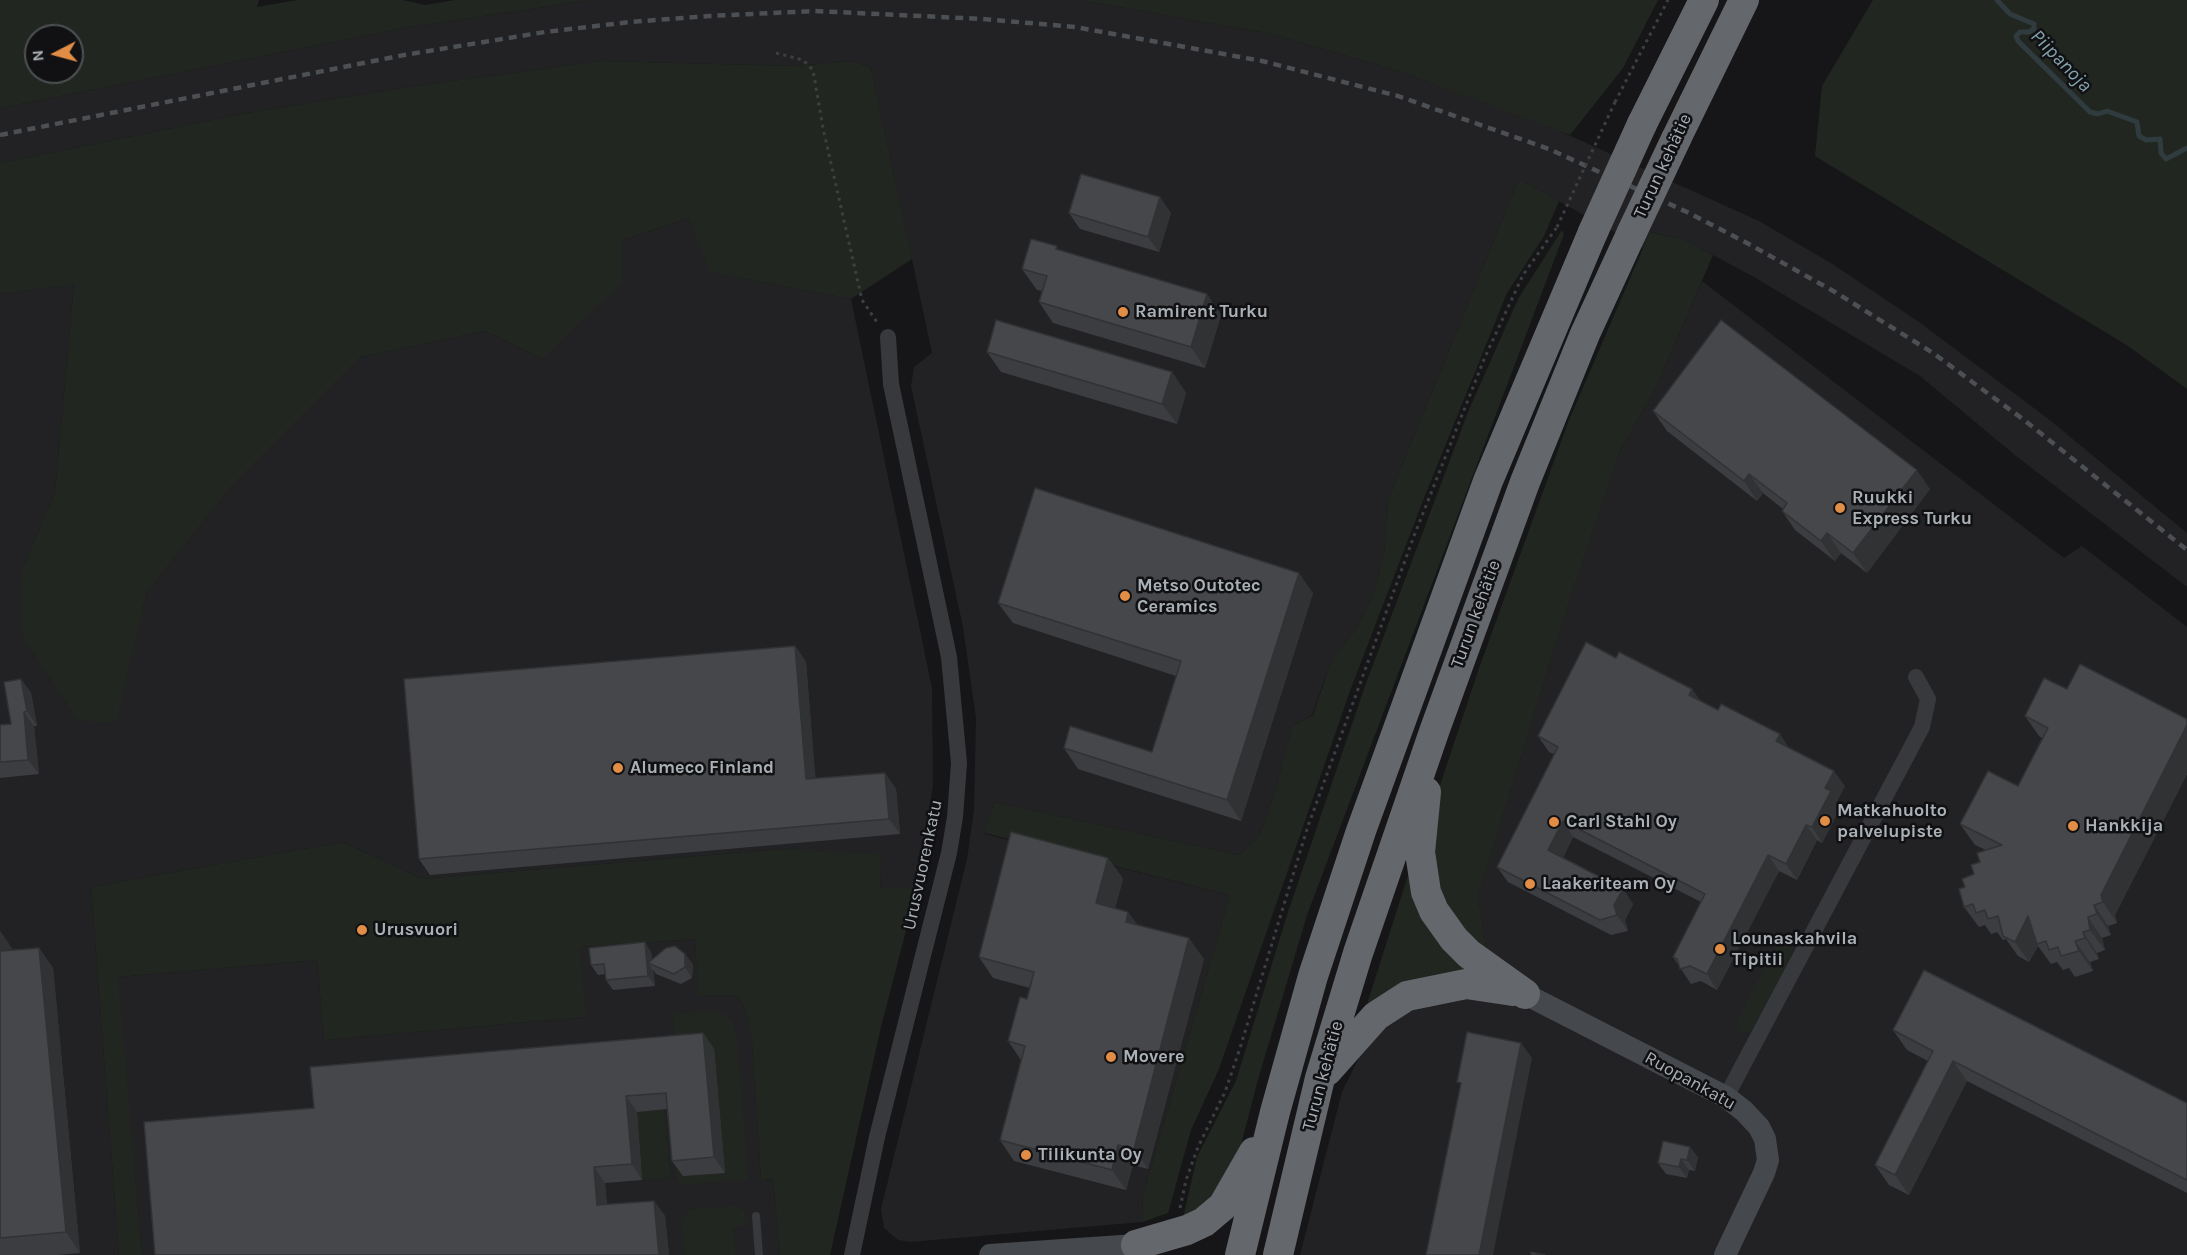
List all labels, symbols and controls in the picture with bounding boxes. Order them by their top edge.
north arrow [24,24,84,84]
water label: Piipanoja [2025,25,2097,97]
text: N [28,49,48,62]
street label: Turun kehätie [1629,110,1697,222]
place label: Ramirent Turku [1135,301,1268,323]
marker: Ramirent Turku [1116,305,1130,319]
place label: Ruukki Express Turku [1852,487,1972,530]
marker: Ruukki Express Turku [1833,501,1847,515]
street label: Turun kehätie [1447,557,1505,671]
place label: Metso Outotec Ceramics [1137,575,1261,618]
marker: Metso Outotec Ceramics [1118,589,1132,603]
place label: Alumeco Finland [630,757,774,779]
marker: Alumeco Finland [611,761,625,775]
street label: Urusvuorenkatu [899,798,947,932]
place label: Matkahuolto palvelupiste [1837,800,1947,842]
place label: Carl Stahl Oy [1566,811,1677,833]
marker: Matkahuolto palvelupiste [1818,814,1832,828]
marker: Carl Stahl Oy [1547,815,1561,829]
place label: Hankkija [2085,815,2163,837]
marker: Hankkija [2066,819,2080,833]
place label: Laakeriteam Oy [1542,873,1675,895]
marker: Laakeriteam Oy [1523,877,1537,891]
place label: Urusvuori [374,919,458,941]
marker: Urusvuori [355,923,369,937]
place label: Lounaskahvila Tipitii [1732,928,1857,970]
marker: Lounaskahvila Tipitii [1713,942,1727,956]
street label: Turun kehätie [1298,1019,1348,1133]
place label: Movere [1123,1046,1184,1068]
street label: Ruopankatu [1641,1047,1739,1115]
marker: Movere [1104,1050,1118,1064]
place label: Tilikunta Oy [1038,1144,1142,1166]
marker: Tilikunta Oy [1019,1148,1033,1162]

